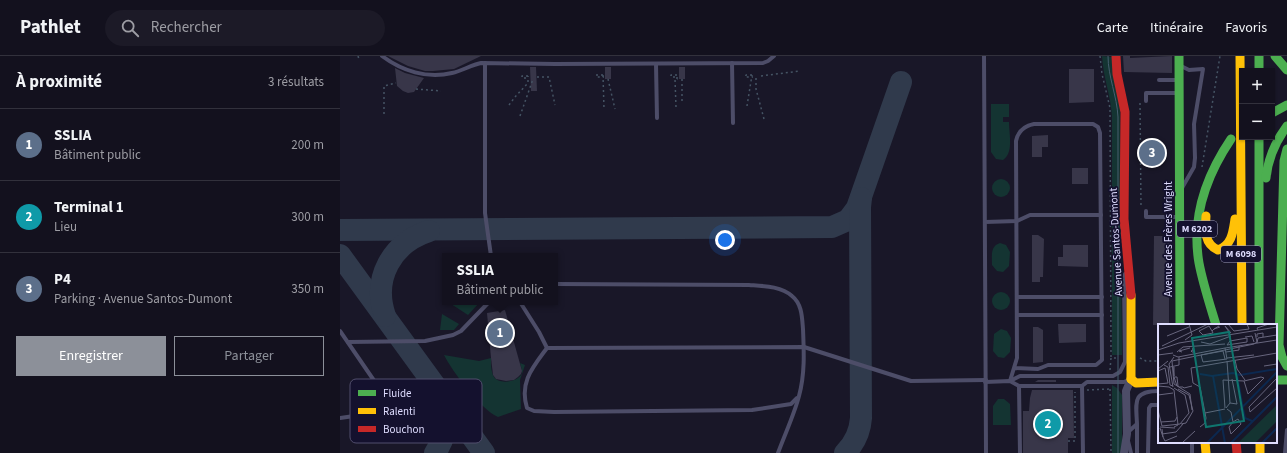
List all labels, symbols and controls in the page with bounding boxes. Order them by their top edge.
search box [105,10,385,46]
text: Pathlet [20,14,81,41]
icon: search [119,17,141,39]
text: Rechercher [151,17,222,38]
text: Carte [1097,18,1128,38]
text: Itinéraire [1150,18,1203,38]
text: Favoris [1225,18,1267,38]
map controls [1239,68,1275,140]
button: + [1239,68,1275,104]
text: À proximité [16,70,102,94]
text: 3 résultats [268,73,324,91]
button: − [1239,104,1275,140]
text: SSLIA [54,125,91,146]
text: 1 [26,136,32,154]
text: 200 m [291,136,324,154]
pin: 3 [1139,138,1165,168]
text: Bâtiment public [54,146,141,164]
street label: Avenue des Frères Wright [1161,181,1176,297]
street label: Avenue Santos-Dumont [1106,187,1126,297]
text: Terminal 1 [54,197,124,218]
text: 2 [26,208,32,226]
text: 300 m [291,208,324,226]
text: Lieu [54,218,77,236]
road number: M 6202 [1177,221,1217,237]
your location [715,230,735,250]
road number: M 6098 [1221,246,1261,262]
popup [442,253,558,305]
text: SSLIA [457,260,494,281]
text: P4 [54,269,71,290]
text: 3 [26,280,32,298]
text: 350 m [291,280,324,298]
text: Bâtiment public [457,281,543,299]
text: Parking · Avenue Santos-Dumont [54,290,232,308]
pin: 1 [487,318,513,348]
inset map [1158,324,1277,443]
button: Enregistrer [16,336,166,376]
button: Partager [174,336,324,376]
legend [350,379,482,443]
text: Fluide [383,386,412,401]
text: Ralenti [383,404,415,419]
pin: 2 [1035,409,1061,439]
text: Bouchon [383,422,424,437]

